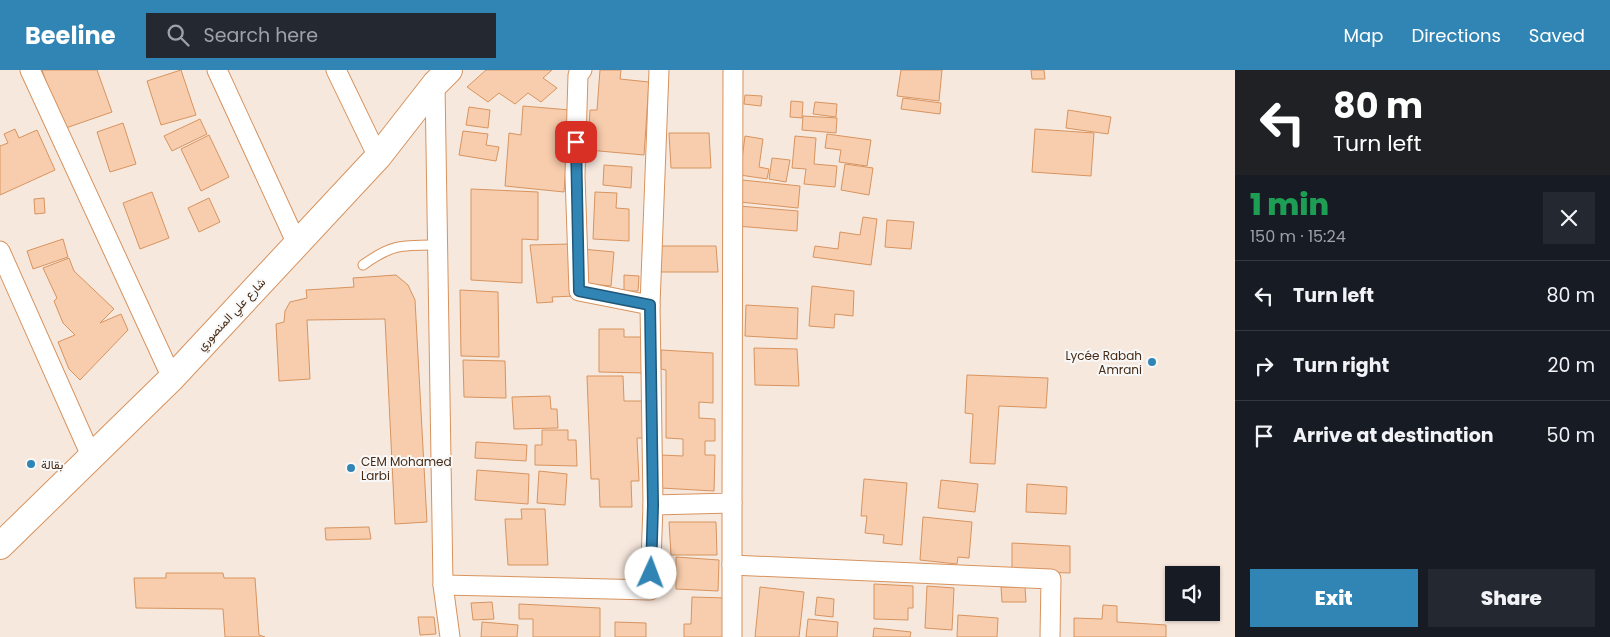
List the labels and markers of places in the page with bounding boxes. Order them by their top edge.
pin [555,121,597,163]
place label: Lycée Rabah Amrani [1065,347,1142,378]
marker: Lycée Rabah Amrani [1146,356,1158,368]
place label: CEM Mohamed Larbi [361,453,452,484]
place label: بقالة [41,456,63,473]
marker: بقالة [25,458,37,470]
marker: CEM Mohamed Larbi [345,462,357,474]

